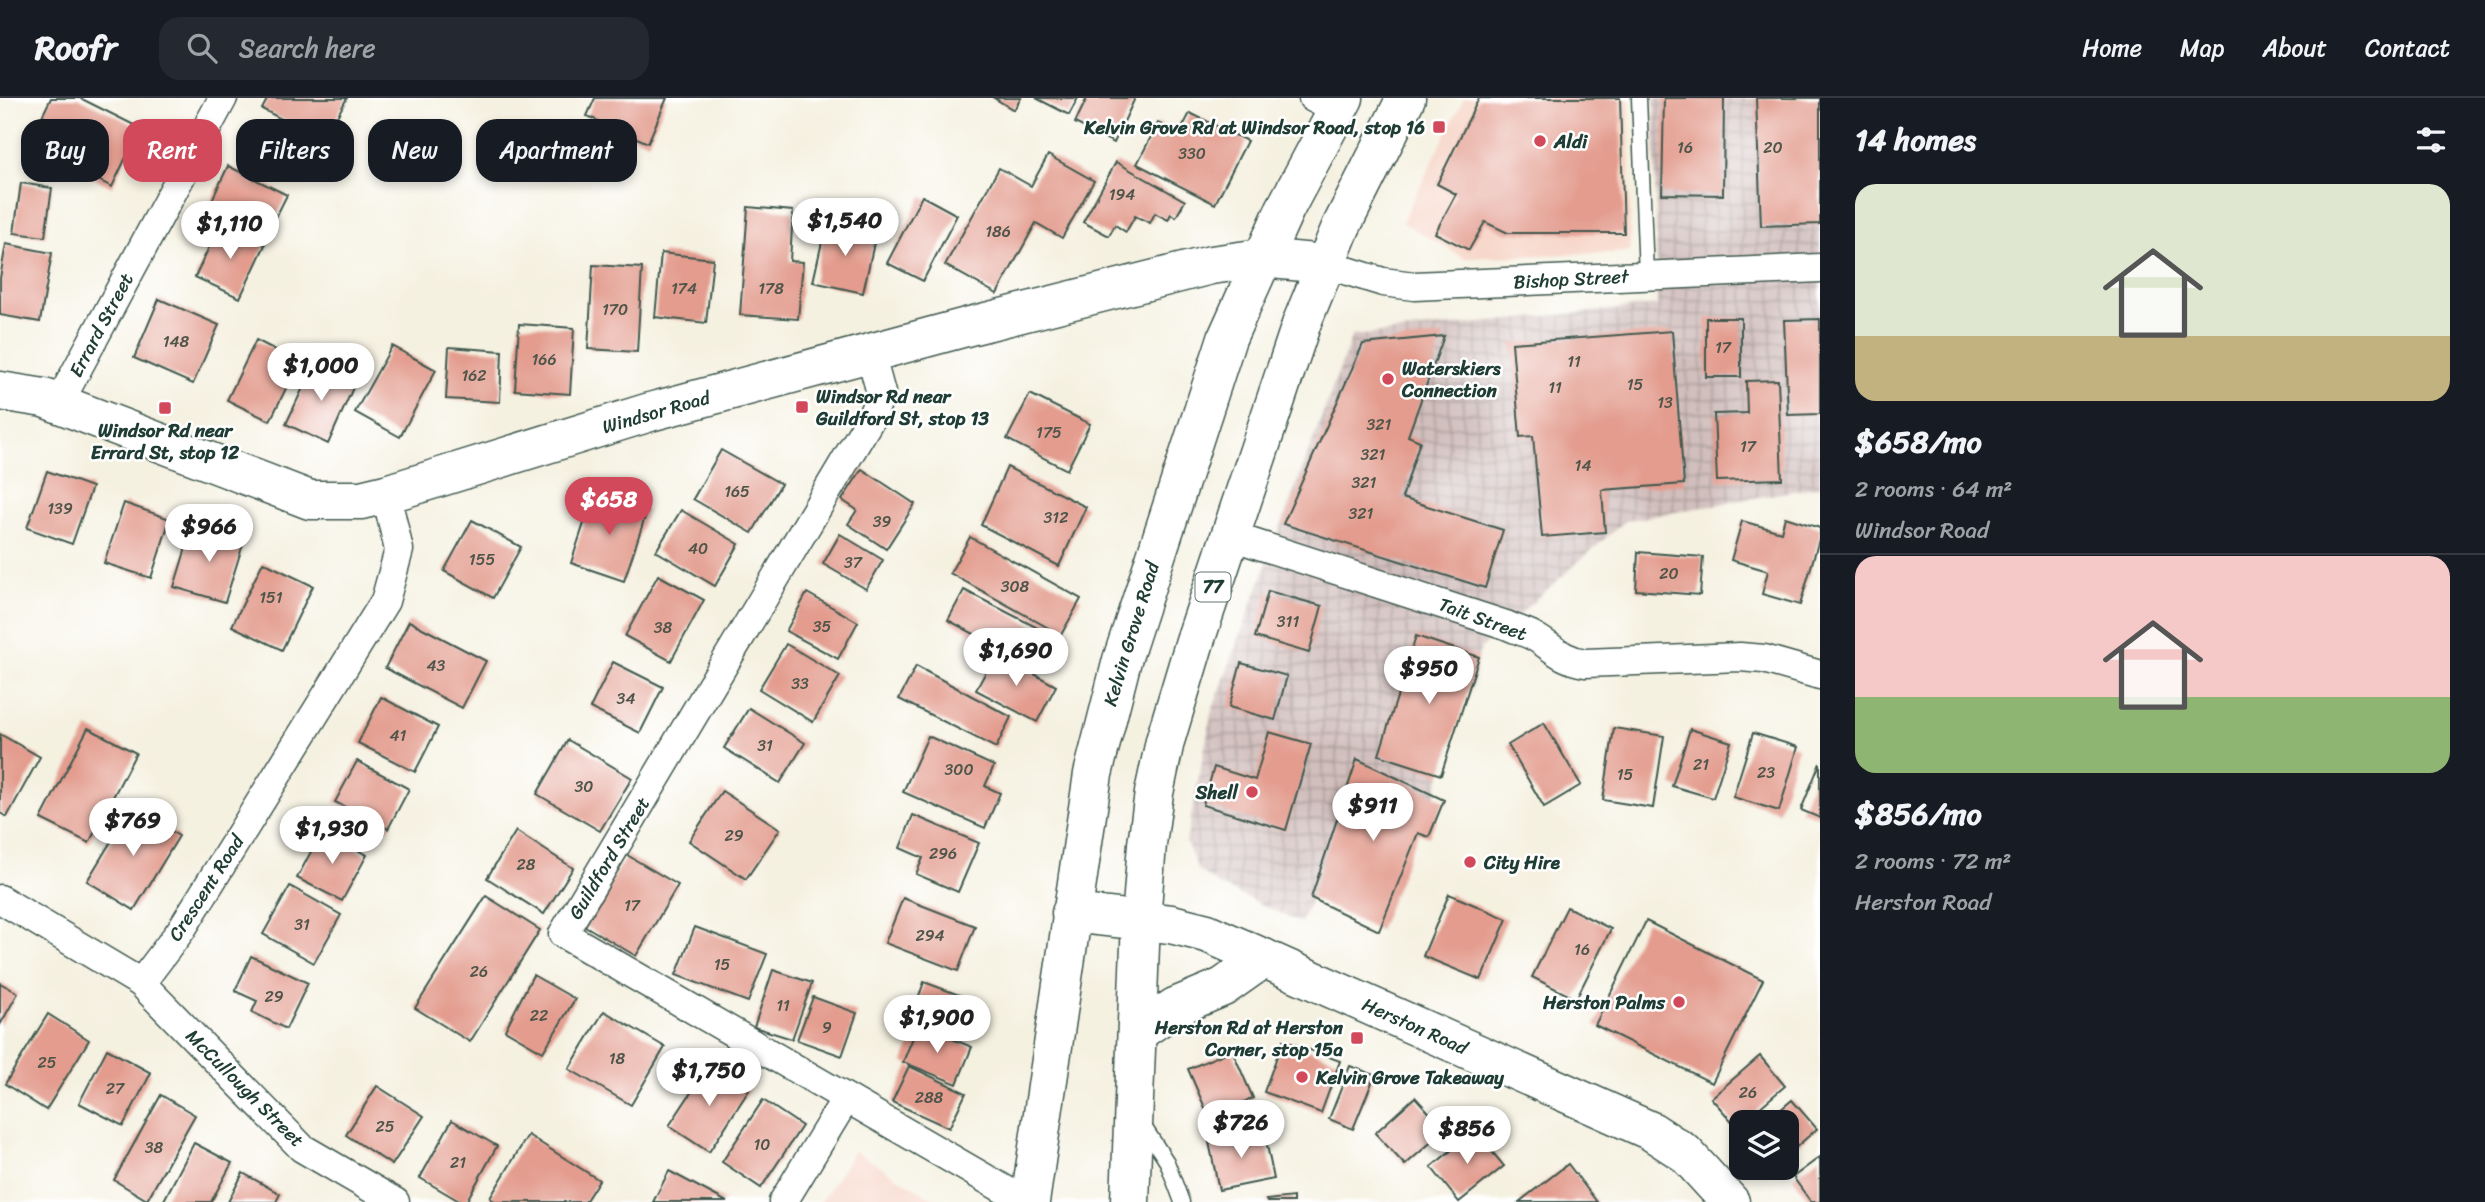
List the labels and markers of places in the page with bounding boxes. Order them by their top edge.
place label: Kelvin Grove Rd at Windsor Road, stop 16 [1083,111,1425,144]
marker: Kelvin Grove Rd at Windsor Road, stop 16 [1431,119,1447,135]
place label: Aldi [1553,125,1589,158]
marker: Aldi [1532,133,1548,149]
pin: $1,540 [788,198,902,258]
pin: $1,110 [173,202,287,261]
pin: $1,000 [264,344,378,403]
place label: Waterskiers Connection [1401,352,1502,407]
marker: Waterskiers Connection [1380,371,1396,387]
place label: Windsor Rd near Guildford St, stop 13 [815,380,990,435]
marker: Windsor Rd near Guildford St, stop 13 [794,399,810,415]
marker: Windsor Rd near Errard St, stop 12 [157,400,173,416]
place label: Windsor Rd near Errard St, stop 12 [91,414,239,469]
pin: $658 [568,478,650,537]
pin: $966 [168,504,250,564]
pin: $1,690 [959,628,1073,688]
pin: $950 [1388,646,1470,706]
place label: Shell [1195,776,1239,809]
marker: Shell [1244,784,1260,800]
pin: $911 [1332,784,1414,843]
pin: $769 [92,798,174,858]
pin: $1,930 [275,806,389,866]
place label: City Hire [1483,846,1561,879]
marker: City Hire [1462,854,1478,870]
place label: Herston Palms [1542,986,1666,1019]
marker: Herston Palms [1671,994,1687,1010]
pin: $1,900 [880,996,994,1055]
place label: Herston Rd at Herston Corner, stop 15a [1154,1011,1344,1066]
marker: Herston Rd at Herston Corner, stop 15a [1349,1030,1365,1046]
pin: $1,750 [652,1048,766,1108]
place label: Kelvin Grove Takeaway [1315,1061,1505,1094]
marker: Kelvin Grove Takeaway [1294,1069,1310,1085]
pin: $726 [1200,1100,1282,1160]
pin: $856 [1426,1107,1508,1166]

